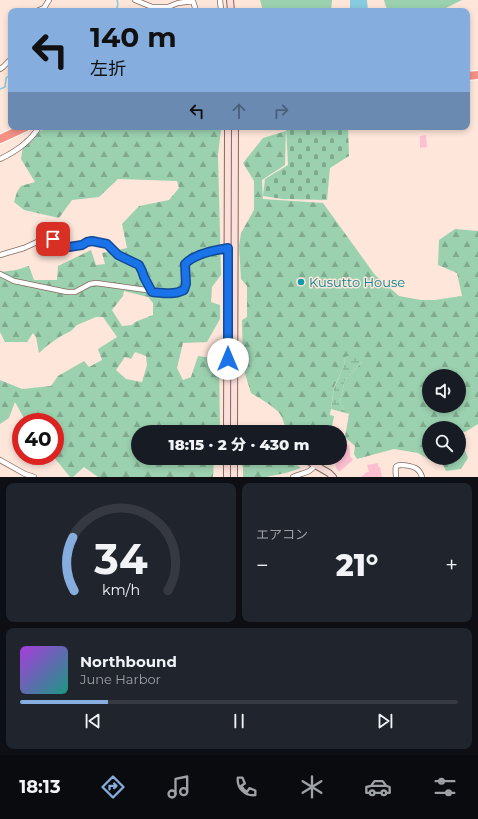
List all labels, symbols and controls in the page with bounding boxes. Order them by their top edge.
text: 140 m [90,20,177,54]
icon: left [24,24,76,76]
text: 左折 [90,58,126,80]
icon: left [186,100,208,122]
icon: ahead [228,100,250,122]
icon: right [270,100,292,122]
pin [36,222,70,256]
icon: arrive [42,228,64,250]
place label: Kusutto House [309,274,405,290]
marker: Kusutto House [296,277,306,287]
position arrow [207,338,249,380]
map controls [422,369,466,465]
button: sound [422,369,466,413]
speed limit sign: 40 [12,413,64,465]
button: search [422,421,466,465]
text: 18:15 · 2 分 · 430 m [169,435,309,454]
text: エアコン [256,526,308,542]
text: 34 [93,533,148,583]
text: 21° [336,547,378,584]
text: − [256,552,269,579]
text: + [445,552,458,579]
text: km/h [102,580,140,598]
text: Northbound [80,652,177,671]
text: June Harbor [80,671,161,687]
icon: previous [82,710,104,732]
icon: pause [228,710,250,732]
icon: next [374,710,396,732]
icon: directions [99,773,127,801]
icon: music [165,773,193,801]
icon: phone [232,773,260,801]
icon: climate [298,773,326,801]
icon: car [364,773,392,801]
icon: filters [431,773,459,801]
text: 18:13 [19,776,61,798]

